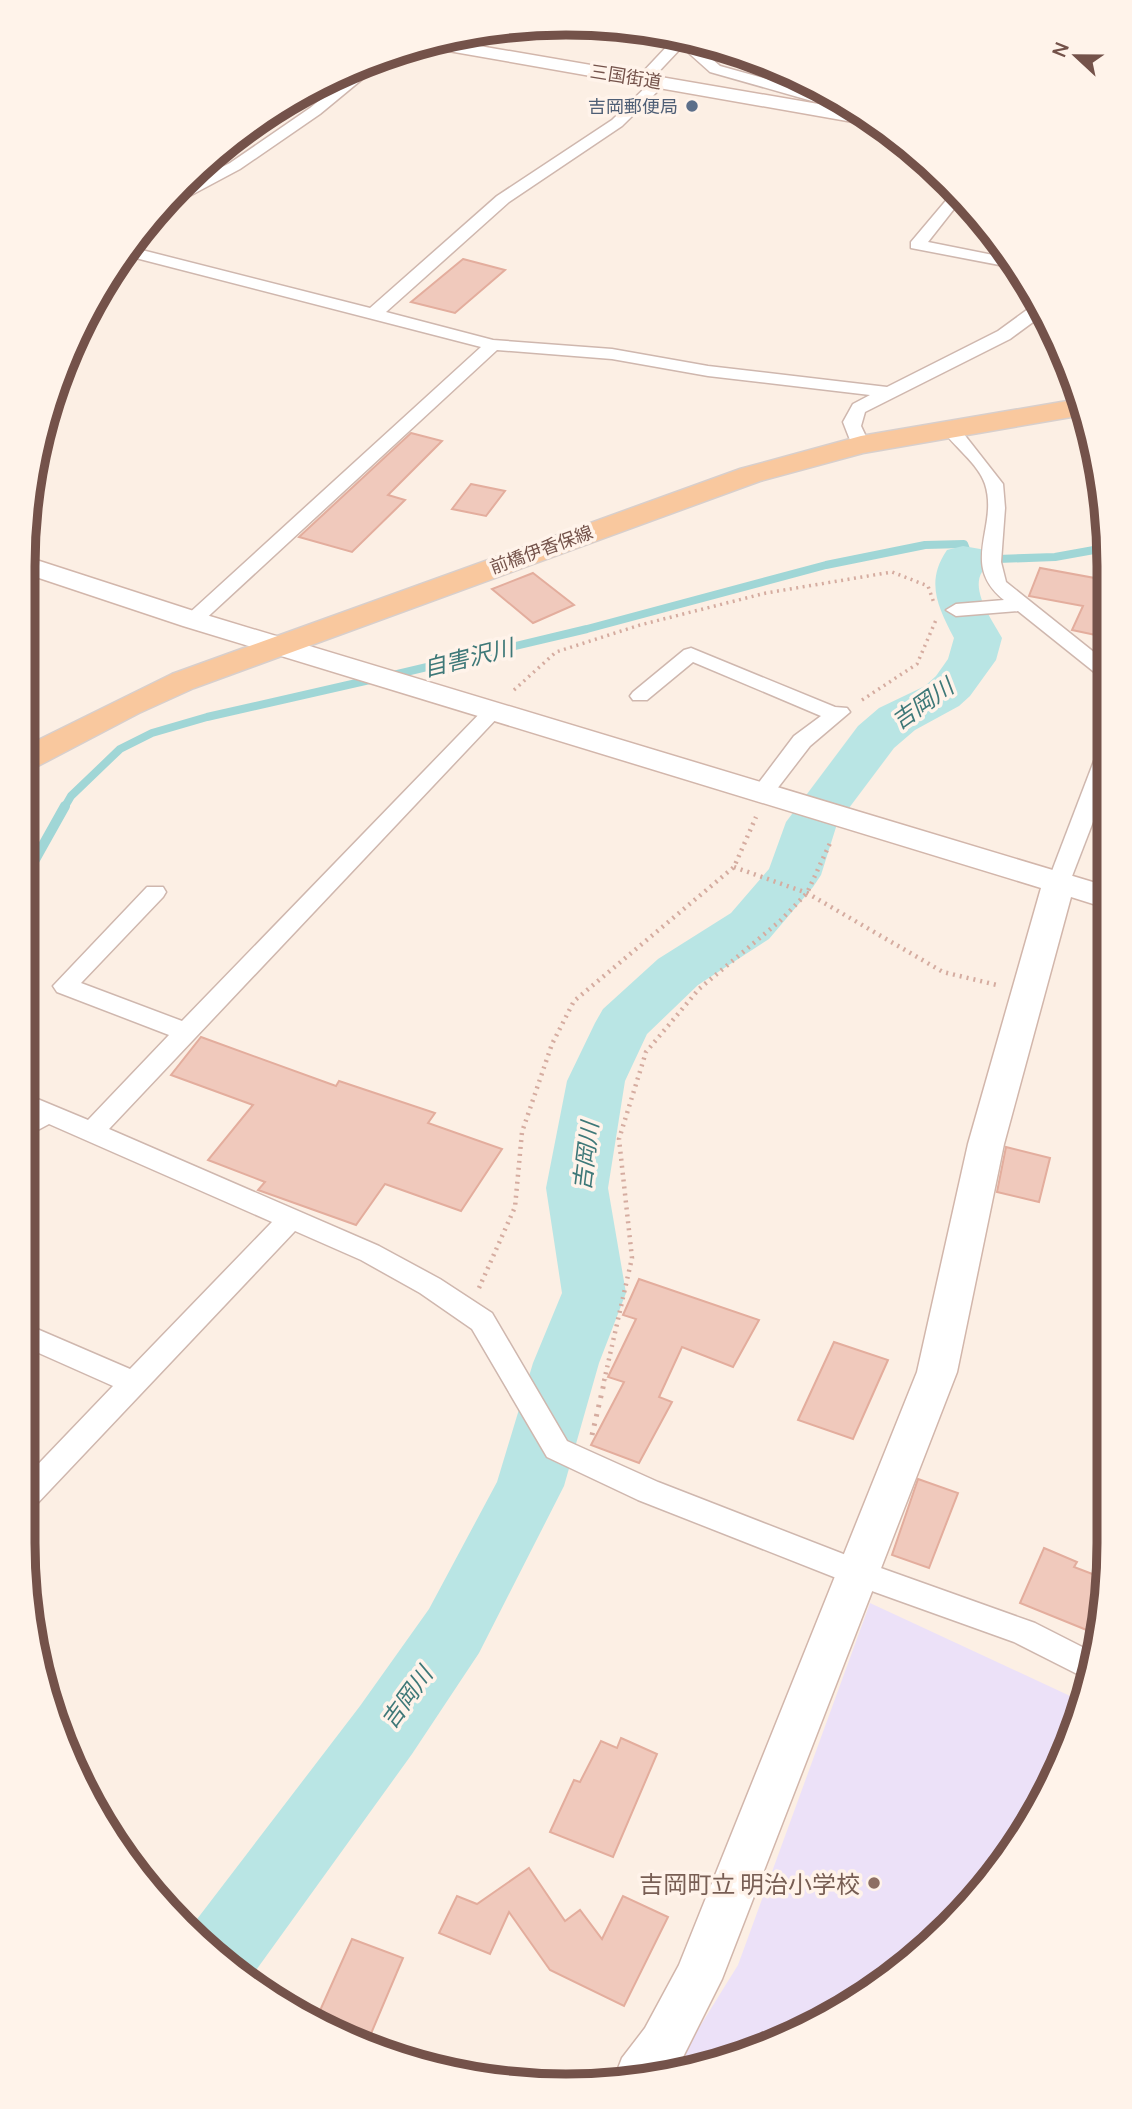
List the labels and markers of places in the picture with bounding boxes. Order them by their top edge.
place label: 吉岡郵便局 [588,94,678,118]
marker: 吉岡郵便局 [684,98,700,114]
place label: 吉岡町立 明治小学校 [639,1867,860,1900]
marker: 吉岡町立 明治小学校 [866,1875,882,1891]

